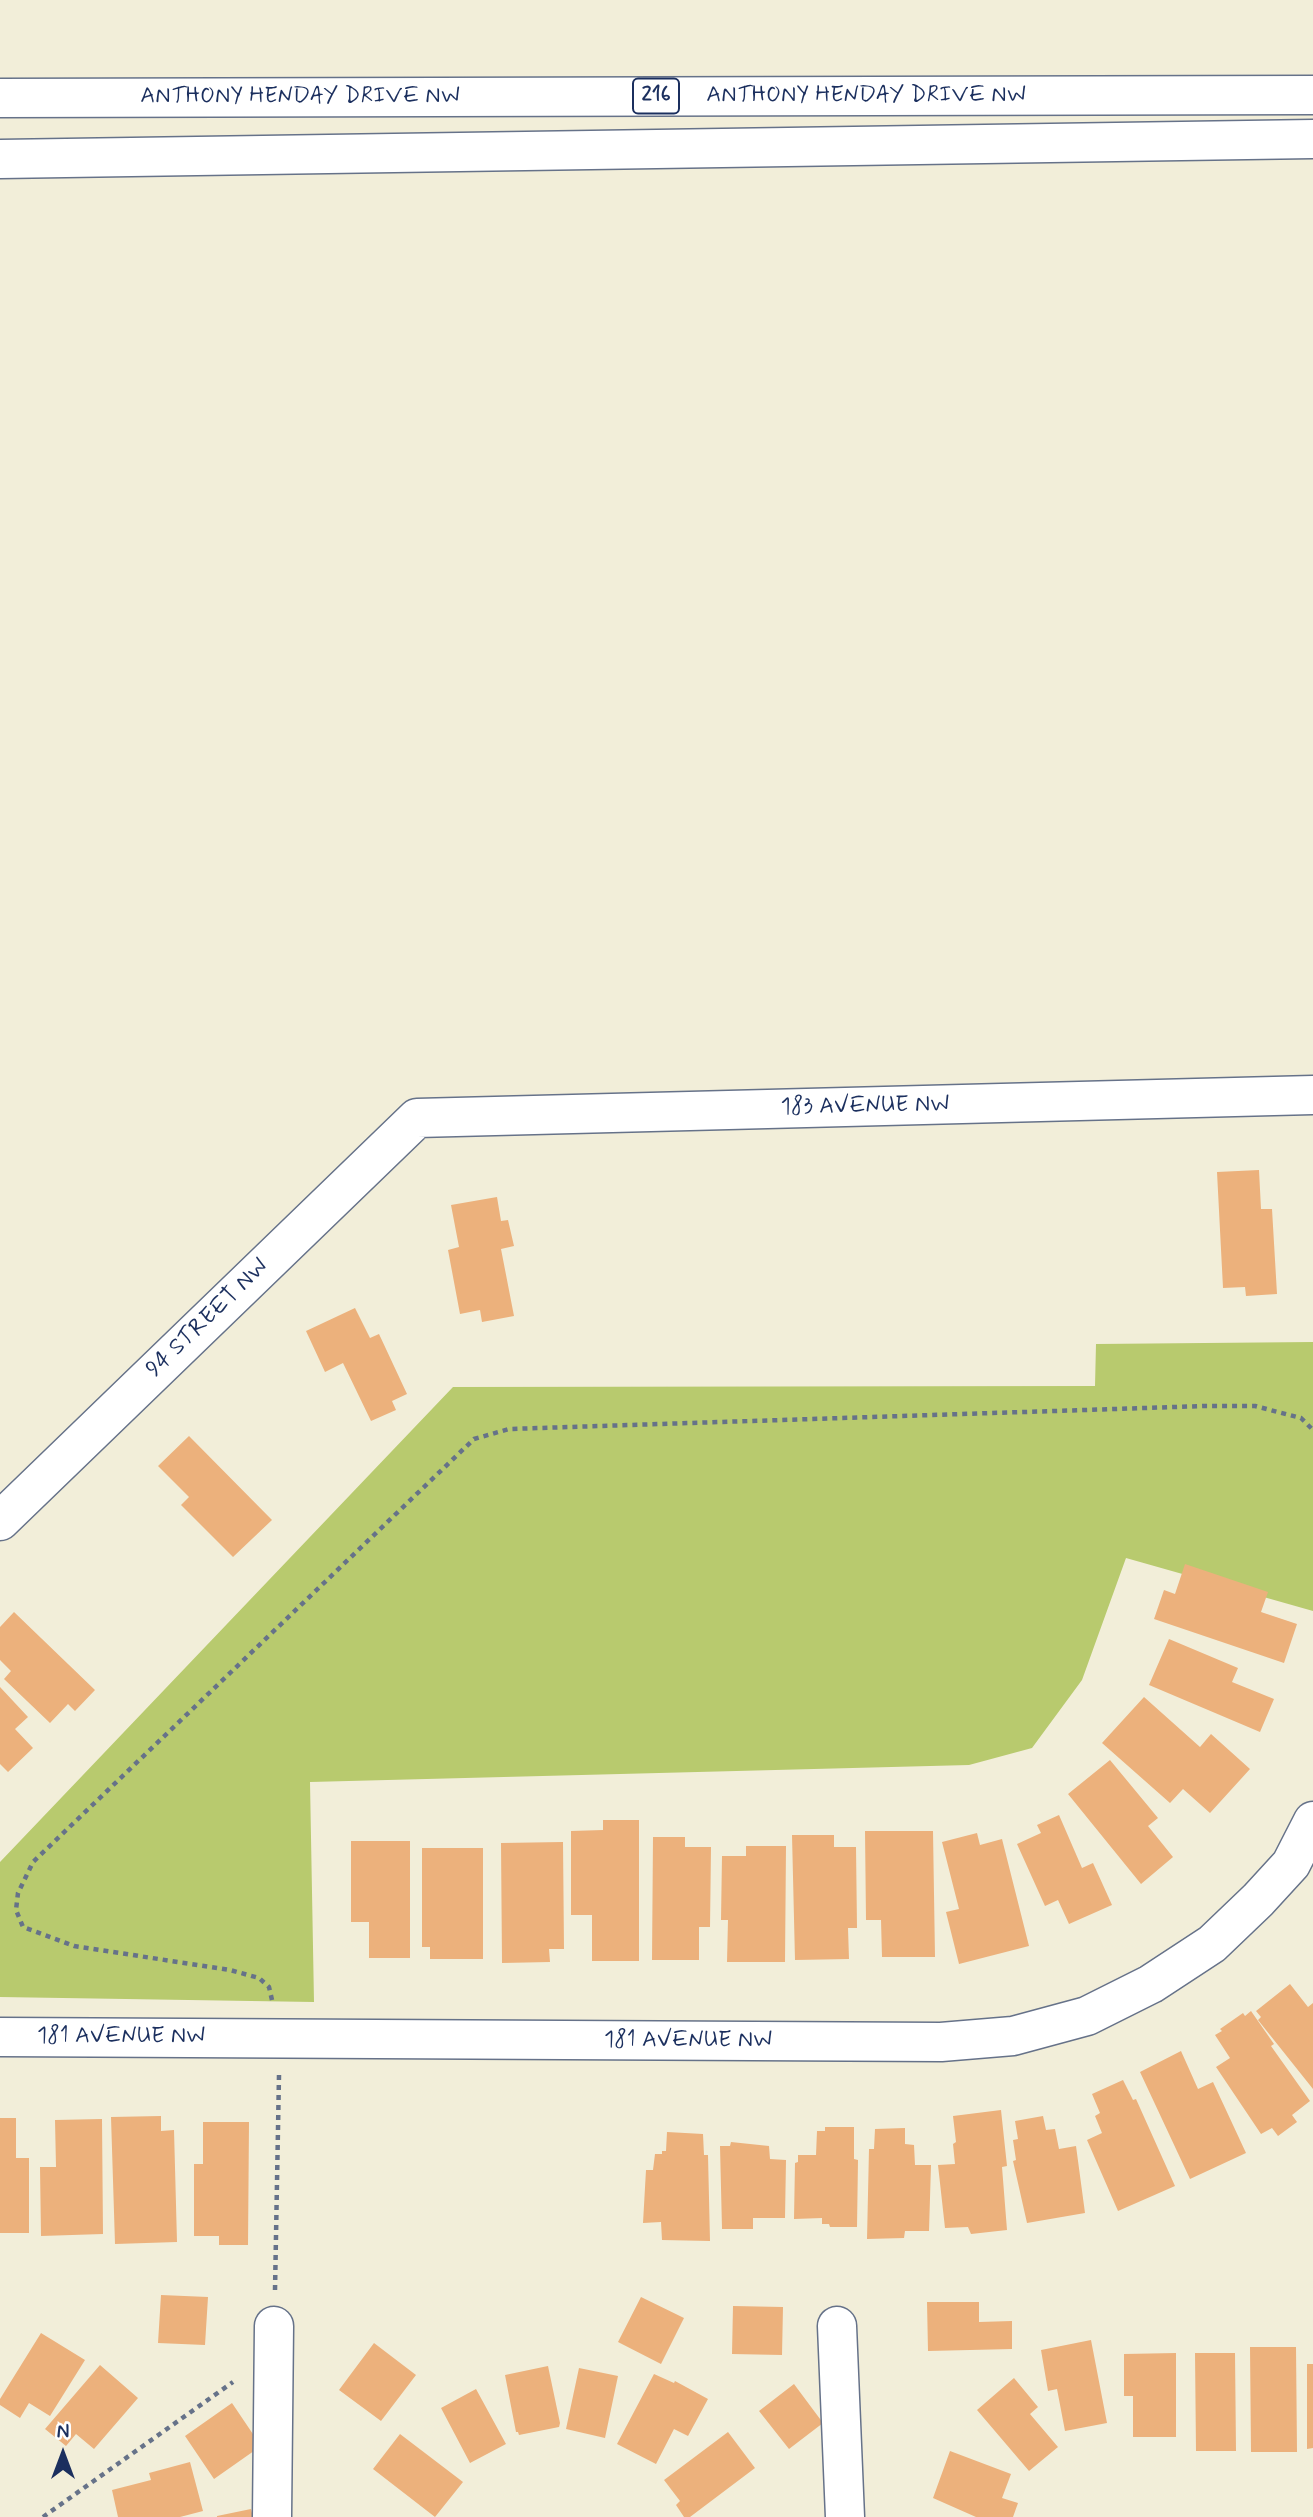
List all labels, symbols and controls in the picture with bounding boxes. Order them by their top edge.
road number: 216 [633,78,679,114]
street label: ANTHONY HENDAY DRIVE NW [706,82,1026,110]
street label: ANTHONY HENDAY DRIVE NW [140,83,460,111]
street label: 183 AVENUE NW [780,1092,950,1122]
street label: 94 STREET NW [141,1254,275,1384]
street label: 181 AVENUE NW [37,2023,205,2051]
street label: 181 AVENUE NW [604,2027,772,2055]
north arrow [28,2419,98,2489]
text: N [57,2420,69,2445]

